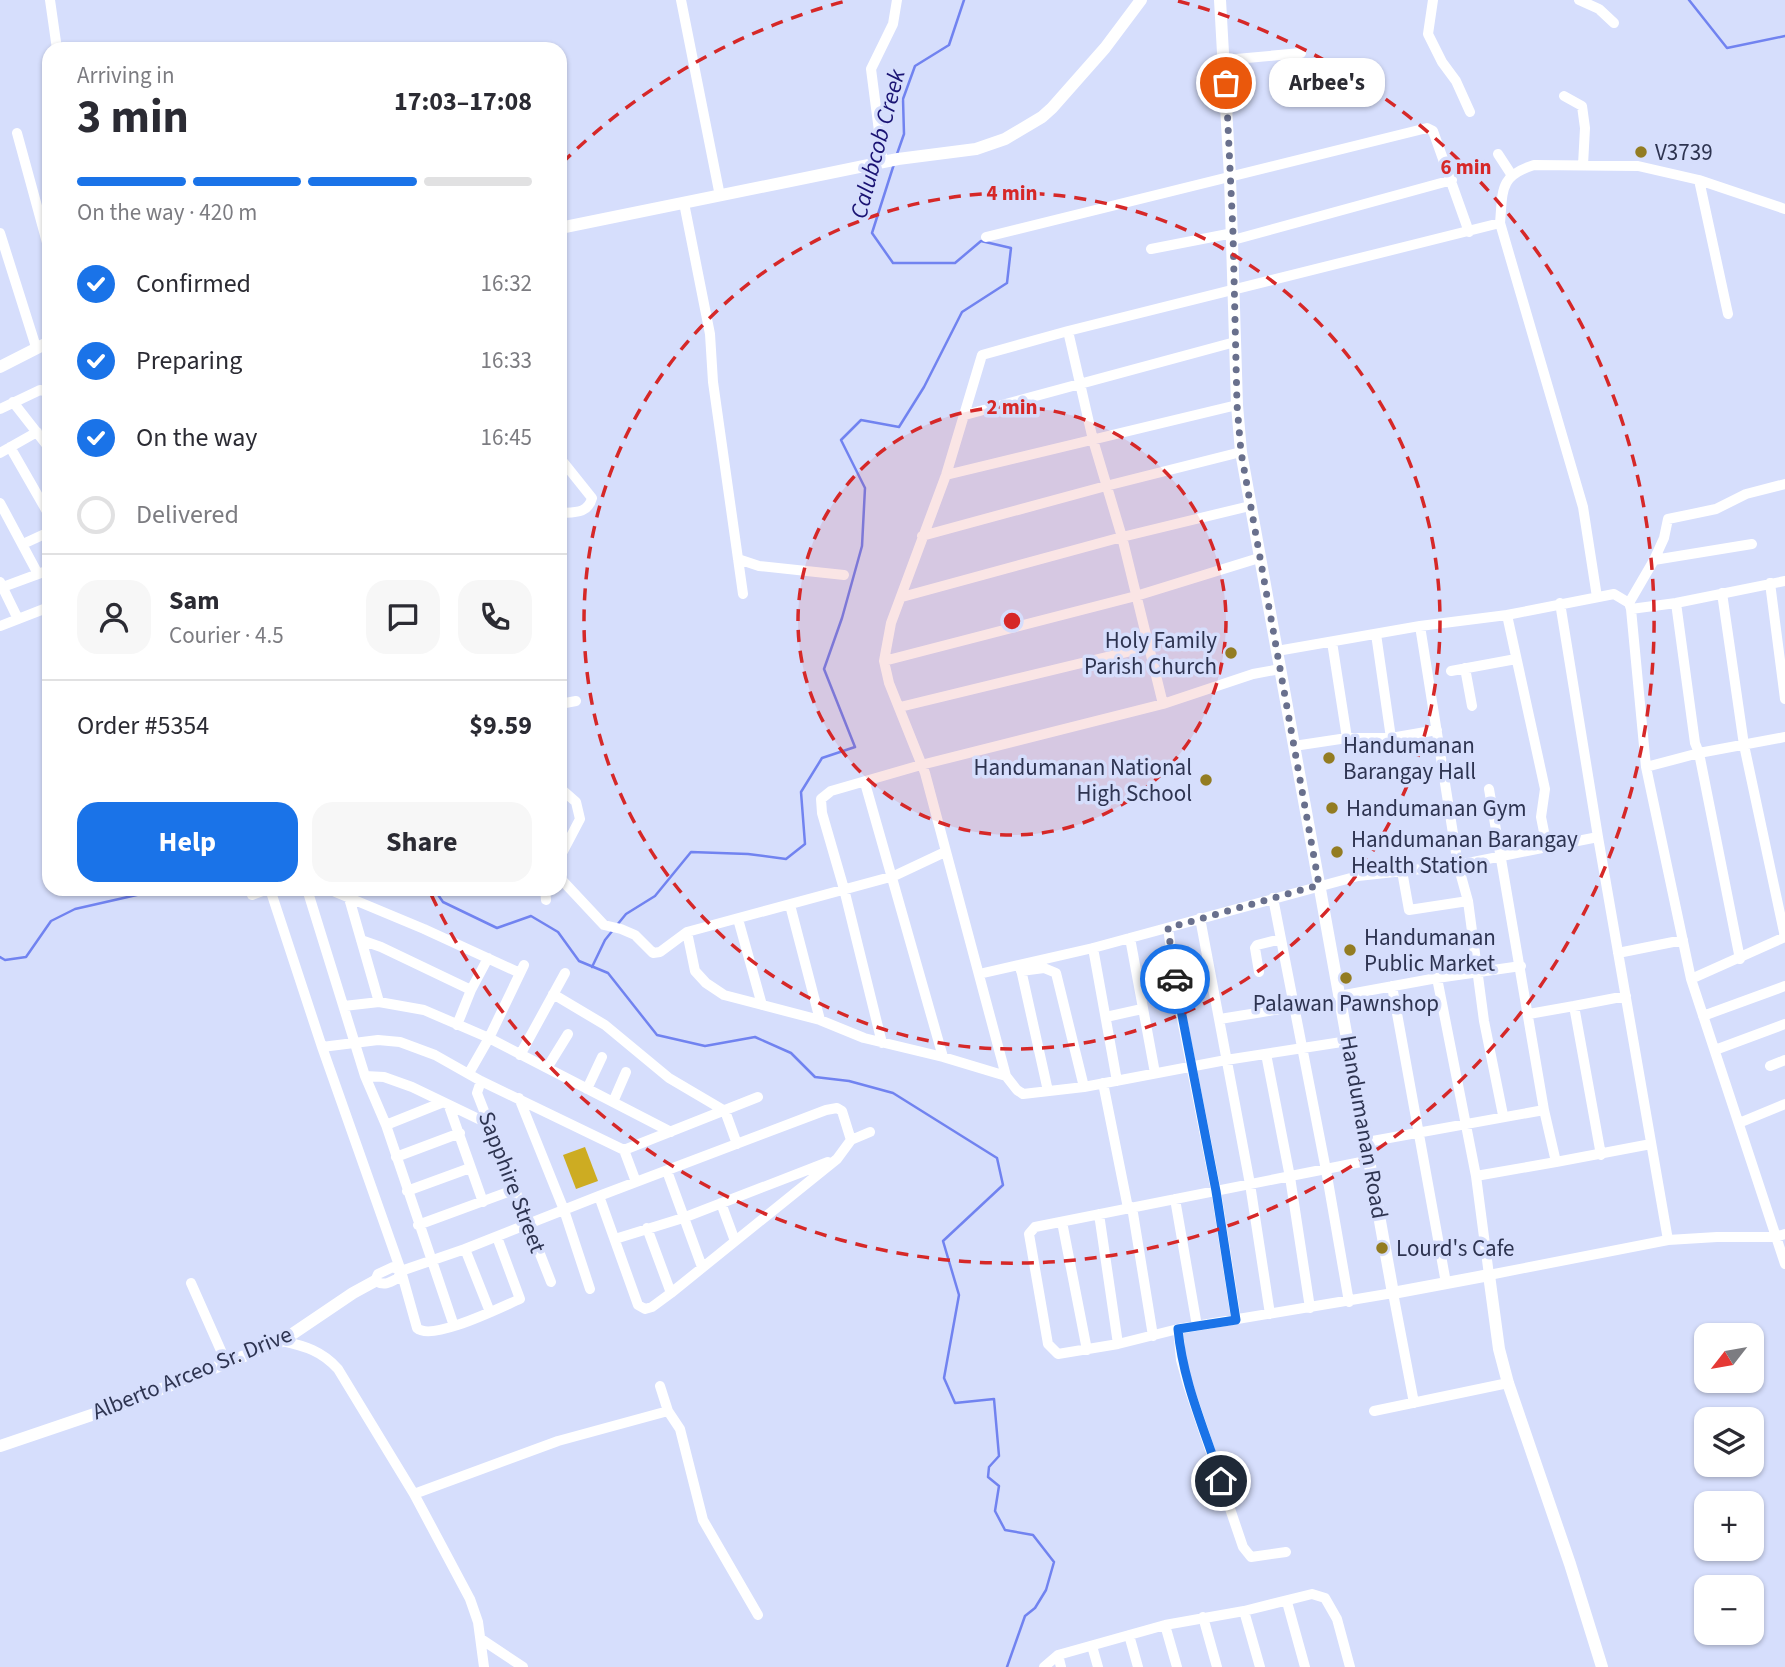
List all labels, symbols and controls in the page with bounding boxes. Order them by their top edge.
pin [1196,53,1256,113]
callout: Arbee's [1268,58,1384,108]
text: Arriving in [77,59,175,92]
icon: bag [1207,64,1245,102]
water label: Calubcob Creek [841,65,915,223]
text: Arbee's [1289,66,1365,99]
text: 17:03–17:08 [394,83,532,120]
text: 3 min [77,85,189,150]
place label: V3739 [1655,136,1713,169]
marker: V3739 [1633,144,1649,160]
text: 6 min [1440,152,1492,182]
text: 4 min [986,178,1038,208]
text: On the way · 420 m [77,196,257,229]
icon: check [77,265,115,303]
text: Confirmed [136,265,251,302]
text: 16:32 [481,267,532,300]
icon: check [77,342,115,380]
text: Preparing [136,342,242,379]
text: 16:33 [481,344,532,377]
text: 2 min [986,392,1038,422]
icon: check [77,419,115,457]
text: On the way [136,419,257,456]
text: 16:45 [481,421,532,454]
text: Delivered [136,496,239,533]
button: person [77,580,151,654]
button: chat [366,580,440,654]
button: phone [458,580,532,654]
text: Sam [169,582,219,619]
centre of rings [1000,609,1024,633]
text: Courier · 4.5 [169,619,284,652]
place label: Holy Family Parish Church [1084,624,1217,683]
marker: Holy Family Parish Church [1223,645,1239,661]
text: Order #5354 [77,707,209,744]
text: $9.59 [469,707,532,744]
place label: Handumanan Barangay Hall [1343,729,1476,788]
marker: Handumanan Barangay Hall [1321,750,1337,766]
place label: Handumanan National High School [973,751,1192,810]
marker: Handumanan National High School [1198,772,1214,788]
place label: Handumanan Gym [1346,792,1526,825]
marker: Handumanan Gym [1324,800,1340,816]
button: Help [77,802,298,882]
button: Share [312,802,532,882]
place label: Handumanan Barangay Health Station [1351,823,1578,882]
marker: Handumanan Barangay Health Station [1329,844,1345,860]
place label: Handumanan Public Market [1364,921,1496,980]
marker: Handumanan Public Market [1342,942,1358,958]
courier [1140,944,1210,1014]
icon: car [1156,960,1194,998]
marker: Palawan Pawnshop [1338,970,1354,986]
place label: Palawan Pawnshop [1253,987,1439,1020]
street label: Handumanan Road [1332,1033,1396,1221]
street label: Sapphire Street [470,1107,554,1258]
place label: Lourd's Cafe [1396,1232,1515,1265]
marker: Lourd's Cafe [1374,1240,1390,1256]
street label: Alberto Arceo Sr. Drive [87,1318,297,1428]
north arrow [1694,1323,1764,1393]
map controls [1694,1323,1764,1645]
button: layers [1694,1407,1764,1477]
pin [1191,1451,1251,1511]
icon: home [1202,1462,1240,1500]
button: + [1694,1491,1764,1561]
button: − [1694,1575,1764,1645]

